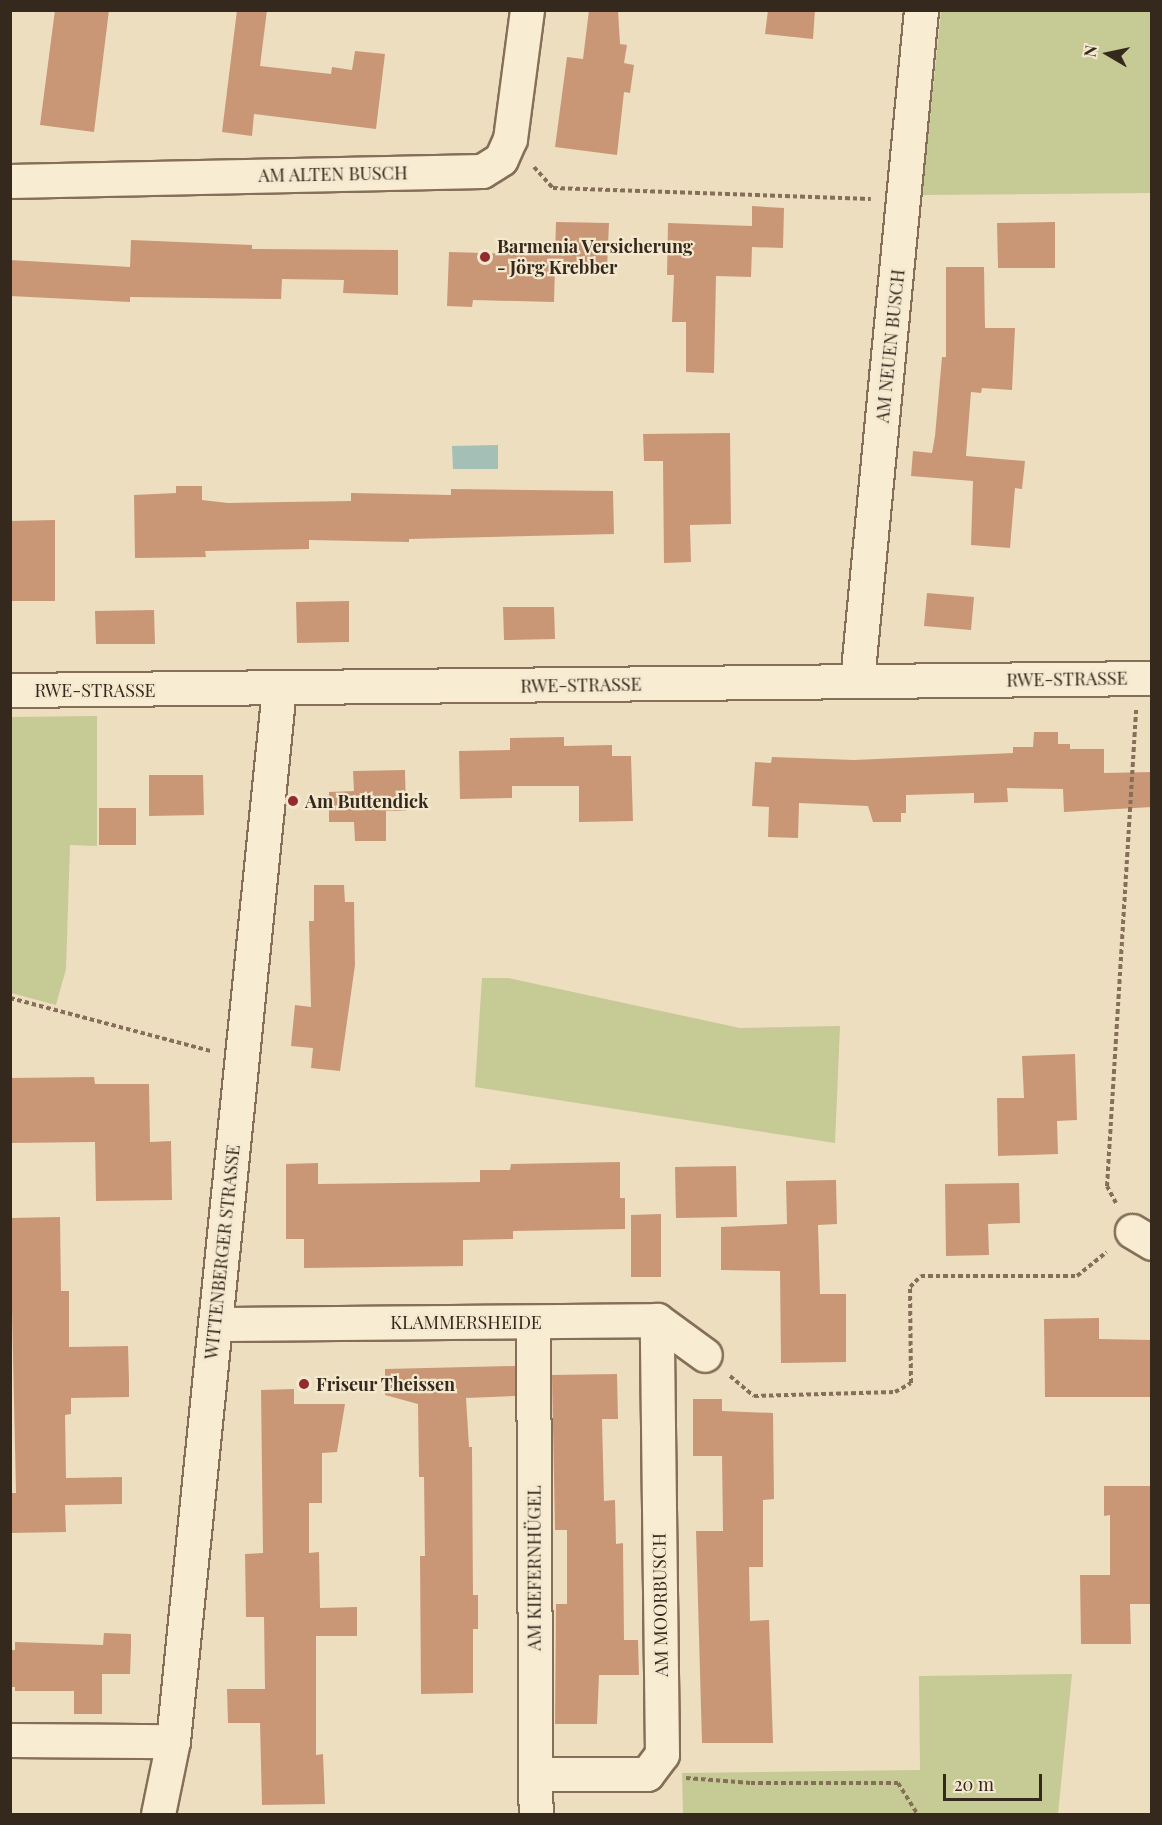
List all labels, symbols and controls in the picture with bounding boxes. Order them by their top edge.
north arrow [1078,24,1138,84]
text: N [1078,44,1101,58]
street label: AM ALTEN BUSCH [258,162,408,186]
place label: Barmenia Versicherung - Jörg Krebber [497,236,694,278]
marker: Barmenia Versicherung - Jörg Krebber [478,250,492,264]
street label: AM NEUEN BUSCH [871,268,909,424]
street label: RWE-STRASSE [1006,667,1128,691]
street label: RWE-STRASSE [520,673,642,697]
street label: RWE-STRASSE [34,679,156,701]
place label: Am Buttendick [305,790,429,812]
marker: Am Buttendick [286,794,300,808]
street label: WITTENBERGER STRASSE [200,1143,244,1361]
street label: KLAMMERSHEIDE [390,1311,542,1333]
place label: Friseur Theissen [316,1373,456,1395]
marker: Friseur Theissen [297,1377,311,1391]
street label: AM KIEFERNHÜGEL [523,1485,545,1651]
street label: AM MOORBUSCH [648,1533,672,1677]
scale bar [946,1762,1045,1800]
text: 20 m [954,1772,994,1796]

